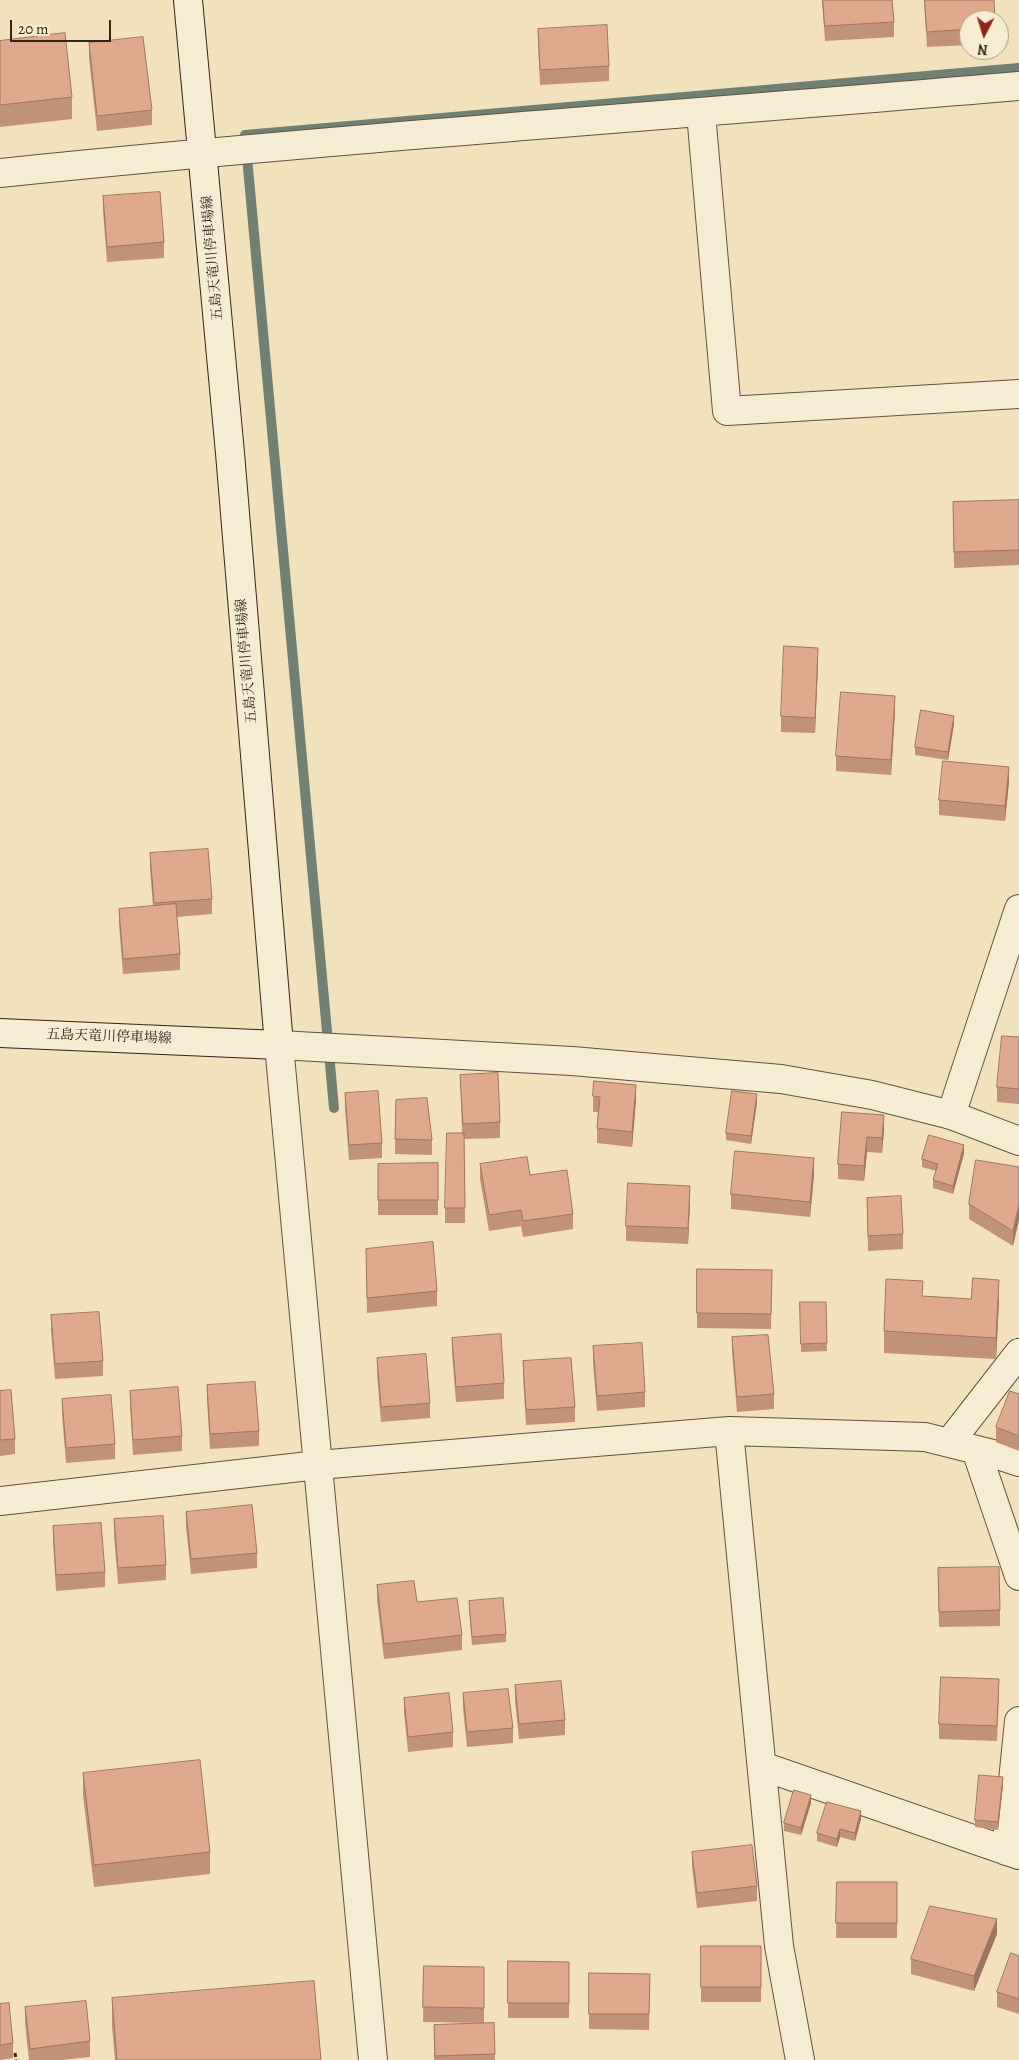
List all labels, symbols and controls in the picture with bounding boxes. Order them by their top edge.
scale bar [12,10,114,42]
north arrow [959,10,1009,60]
text: 20 m [18,19,49,39]
text: N [977,40,989,59]
street label: 五島天竜川停車場線 [199,195,227,321]
street label: 五島天竜川停車場線 [233,598,261,724]
street label: 五島天竜川停車場線 [46,1026,172,1048]

